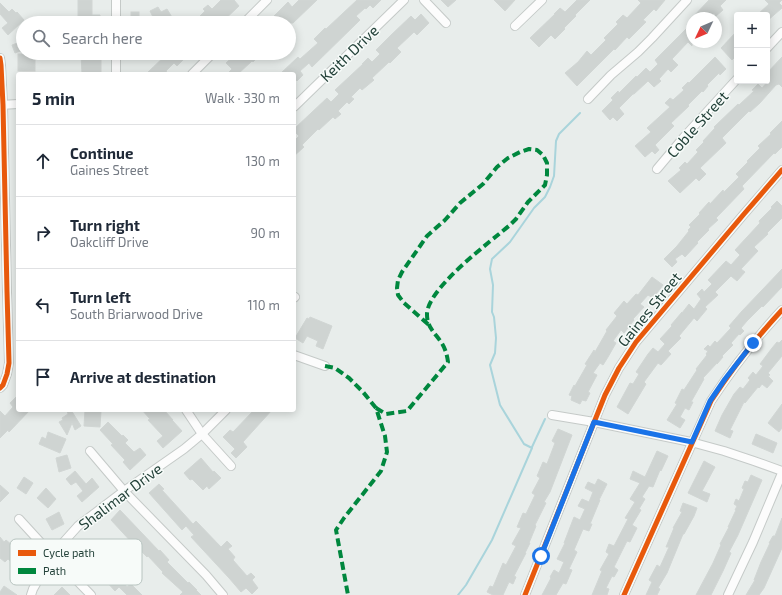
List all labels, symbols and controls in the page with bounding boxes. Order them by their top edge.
north arrow [686,12,722,48]
map controls [734,12,770,84]
button: + [734,12,770,48]
search box [16,16,296,60]
street label: Keith Drive [316,21,382,85]
icon: search [30,27,52,49]
text: Search here [62,29,143,47]
button: − [734,48,770,84]
street label: Coble Street [662,87,732,161]
text: 5 min [32,88,75,108]
text: Walk · 330 m [205,90,280,106]
text: Continue [70,144,133,162]
icon: ahead [32,150,54,172]
text: 130 m [245,153,280,169]
text: Gaines Street [70,162,149,178]
text: Turn right [70,216,140,234]
icon: right [32,222,54,244]
text: 90 m [250,225,280,241]
text: Oakcliff Drive [70,234,149,250]
street label: Gaines Street [613,268,685,350]
text: Turn left [70,288,131,306]
icon: left [32,294,54,316]
text: 110 m [248,297,280,313]
text: South Briarwood Drive [70,306,203,322]
route end [744,334,762,352]
icon: arrive [32,366,54,388]
text: Arrive at destination [70,368,216,386]
street label: Shalimar Drive [75,459,165,533]
legend [10,539,142,585]
text: Cycle path [43,546,95,559]
route start [532,547,550,565]
text: Path [43,564,66,577]

